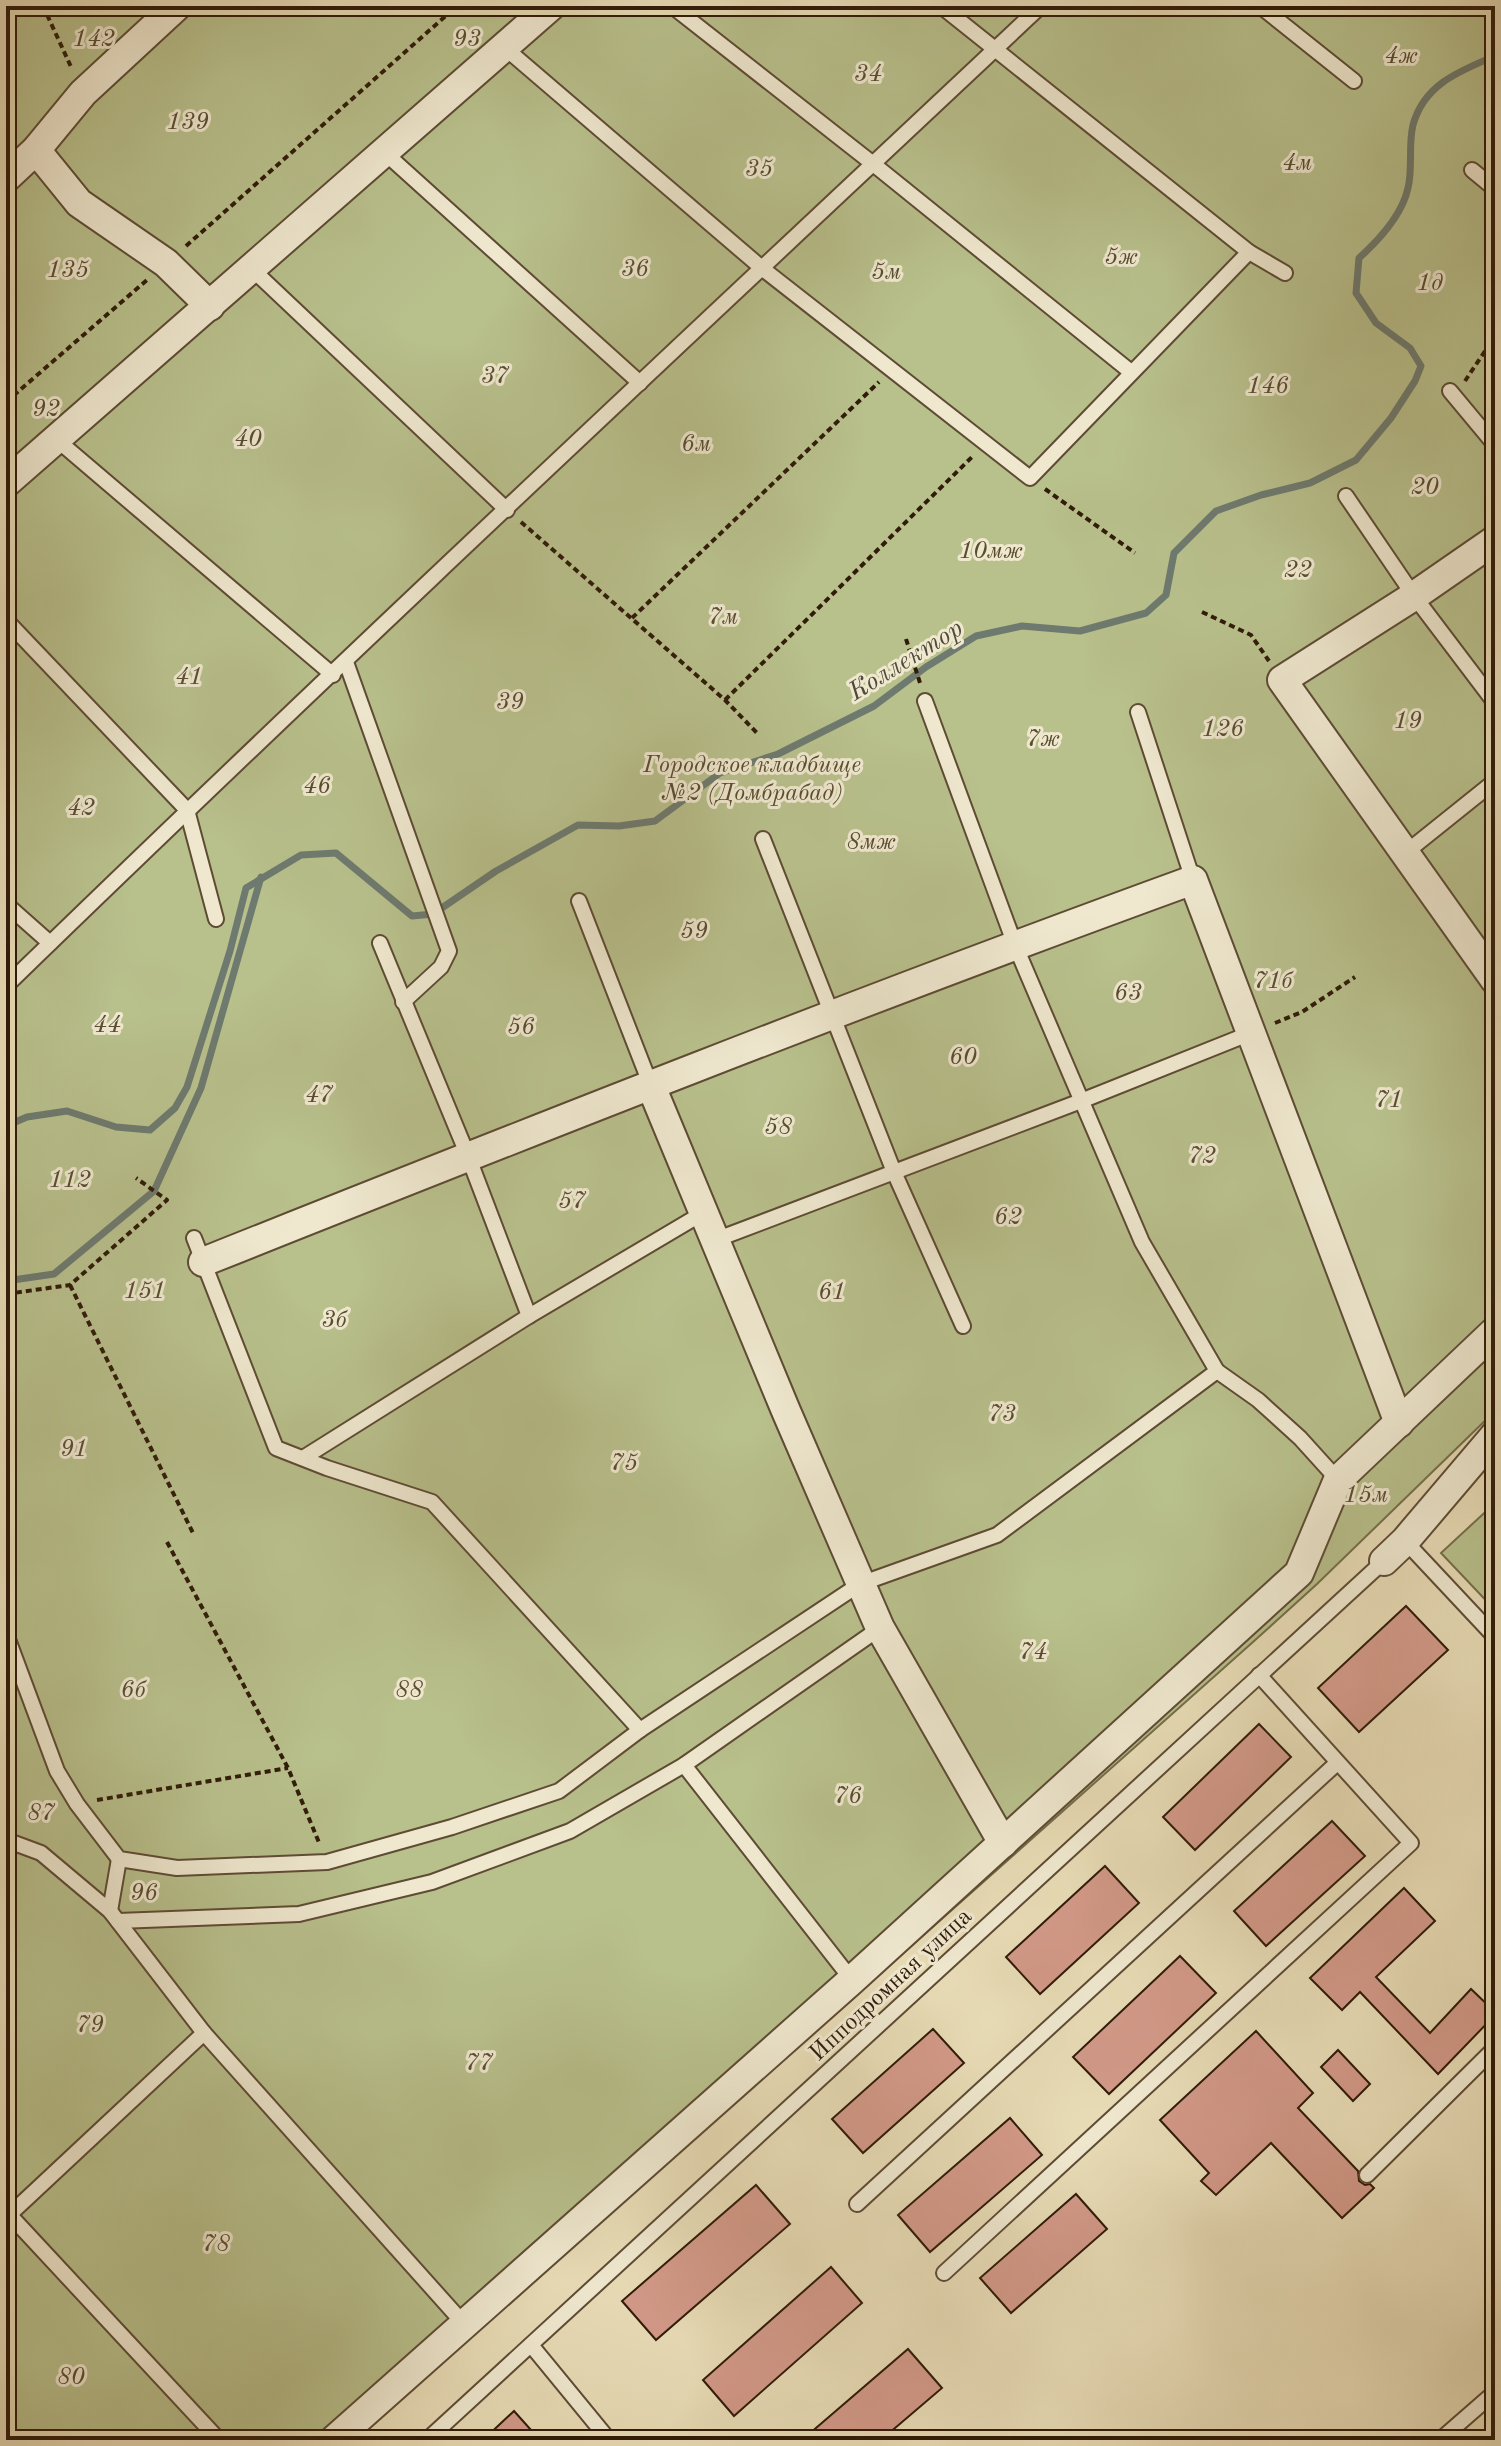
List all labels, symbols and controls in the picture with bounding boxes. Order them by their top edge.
park label: 142 [73,28,115,52]
park label: 93 [453,28,481,52]
park label: 4ж [1384,45,1418,69]
park label: 34 [854,63,882,87]
park label: 139 [167,111,209,135]
park label: 4м [1282,152,1312,176]
park label: 35 [745,158,773,182]
park label: 5ж [1104,246,1138,270]
park label: 36 [621,258,649,282]
park label: 135 [47,259,89,283]
park label: 5м [871,261,901,285]
park label: 1д [1417,272,1443,296]
park label: 37 [481,365,510,389]
park label: 146 [1247,375,1289,399]
park label: 92 [32,398,60,422]
park label: 40 [234,428,262,452]
park label: 6м [681,433,711,457]
park label: 20 [1411,476,1439,500]
park label: 10мж [959,540,1023,564]
park label: 22 [1284,559,1312,583]
park label: 7м [708,606,738,630]
water label: Коллектор [843,615,968,707]
park label: 41 [175,666,203,690]
park label: 39 [496,691,524,715]
park label: 19 [1394,710,1422,734]
park label: 126 [1202,718,1244,742]
park label: 7ж [1026,728,1060,752]
park label: Городское кладбище №2 (Домбрабад) [642,754,861,806]
park label: 46 [303,775,331,799]
park label: 42 [67,797,95,821]
park label: 8мж [846,831,896,855]
park label: 59 [680,920,708,944]
park label: 71б [1254,970,1294,994]
park label: 63 [1114,982,1142,1006]
park label: 44 [93,1014,121,1038]
park label: 56 [507,1016,535,1040]
park label: 60 [949,1046,977,1070]
park label: 47 [305,1084,334,1108]
park label: 71 [1375,1089,1403,1113]
park label: 58 [764,1116,792,1140]
park label: 72 [1188,1145,1216,1169]
park label: 112 [49,1169,91,1193]
park label: 57 [558,1190,587,1214]
park label: 62 [994,1206,1022,1230]
park label: 151 [124,1280,166,1304]
park label: 61 [818,1281,846,1305]
park label: 3б [321,1309,348,1333]
park label: 73 [988,1403,1016,1427]
park label: 91 [60,1438,88,1462]
park label: 75 [610,1452,638,1476]
park label: 15м [1344,1484,1388,1508]
park label: 74 [1019,1641,1047,1665]
park label: 6б [120,1679,147,1703]
park label: 88 [395,1679,423,1703]
park label: 76 [834,1785,862,1809]
park label: 87 [27,1802,56,1826]
park label: 96 [130,1882,158,1906]
street label: Ипподромная улица [806,1904,977,2066]
park label: 79 [76,2014,104,2038]
park label: 77 [465,2052,494,2076]
park label: 78 [202,2233,230,2257]
park label: 80 [57,2366,85,2390]

